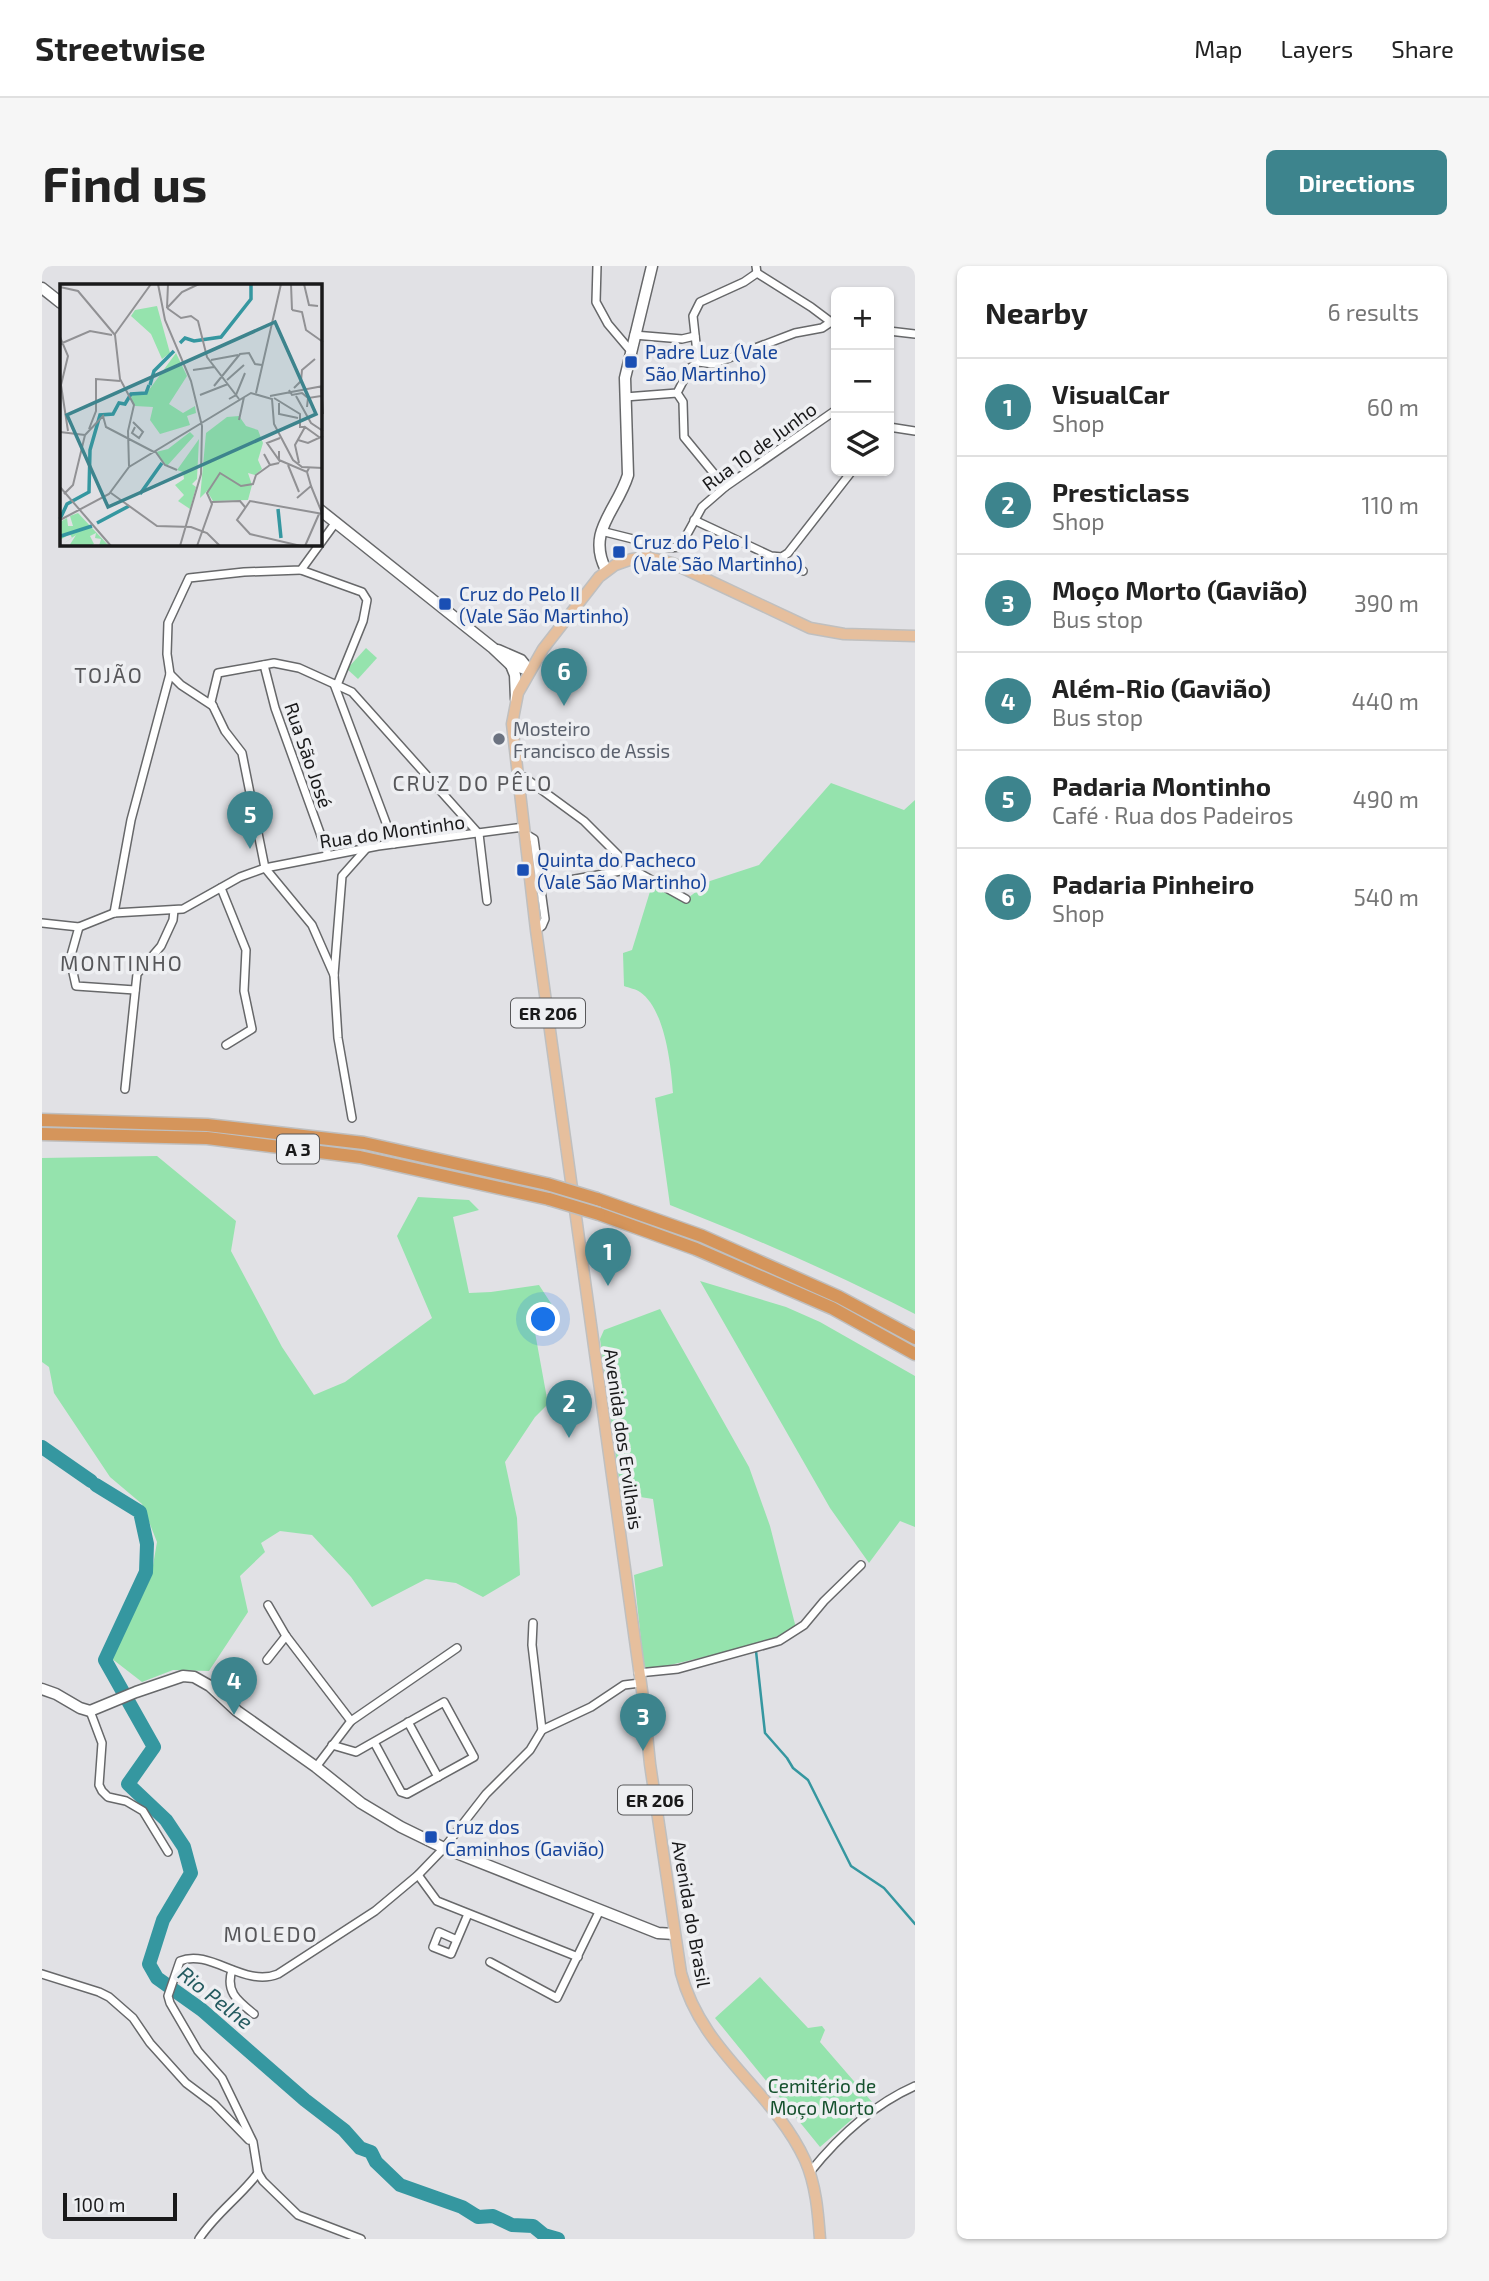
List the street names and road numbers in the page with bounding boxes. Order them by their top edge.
street label: Rua 10 de Junho [697,397,821,495]
street label: Rua São José [280,699,338,811]
street label: Rua do Montinho [318,809,466,853]
road number: ER 206 [511,998,585,1028]
road number: A 3 [277,1134,319,1164]
street label: Avenida dos Ervilhais [600,1347,648,1531]
road number: ER 206 [618,1786,692,1814]
street label: Avenida do Brasil [668,1839,716,1990]

